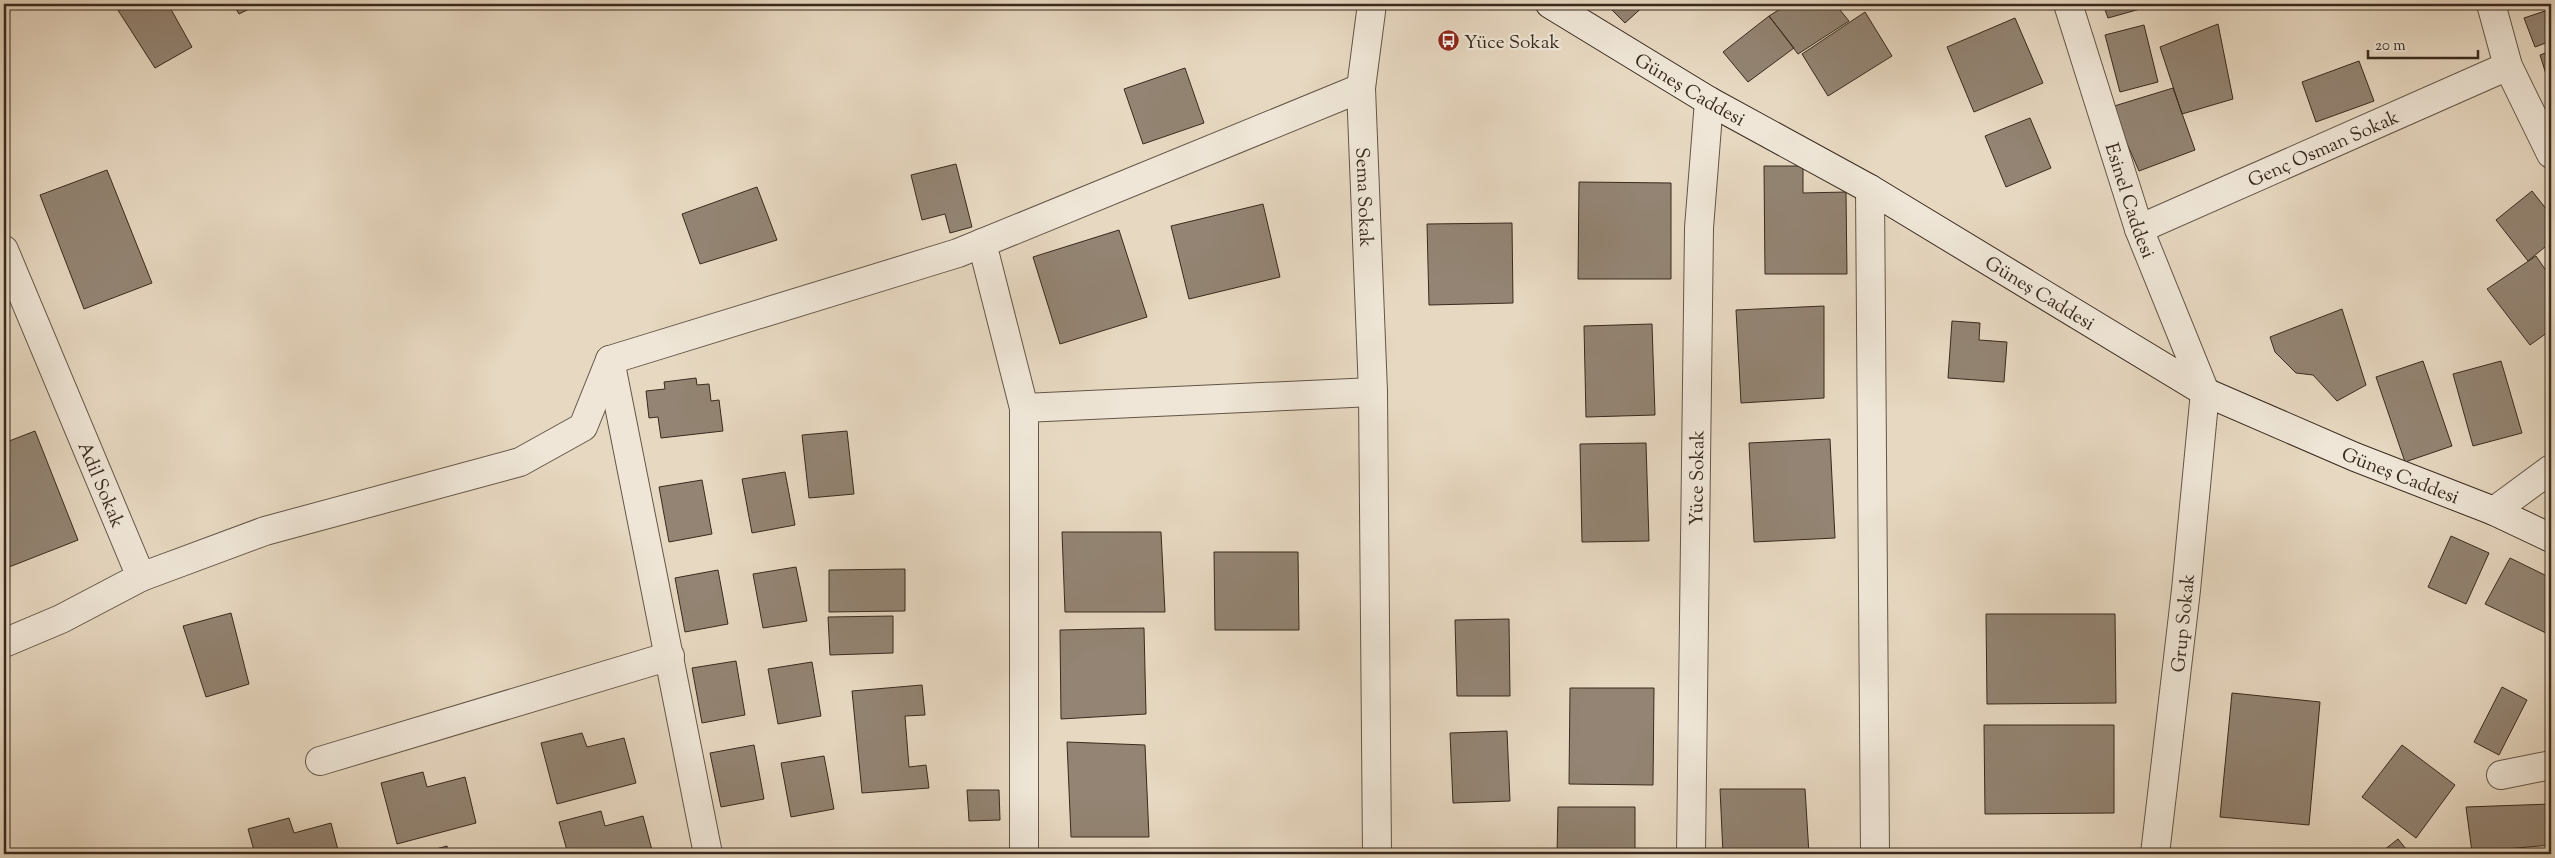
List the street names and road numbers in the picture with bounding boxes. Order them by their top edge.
street label: Güneş Caddesi [1629,48,1749,134]
street label: Genç Osman Sokak [2244,105,2404,195]
street label: Esinel Caddesi [2097,140,2160,263]
street label: Sema Sokak [1347,147,1378,248]
street label: Güneş Caddesi [1979,251,2099,338]
street label: Yüce Sokak [1684,429,1712,526]
street label: Adil Sokak [70,438,130,533]
street label: Güneş Caddesi [2337,442,2463,512]
street label: Grup Sokak [2166,572,2203,674]

